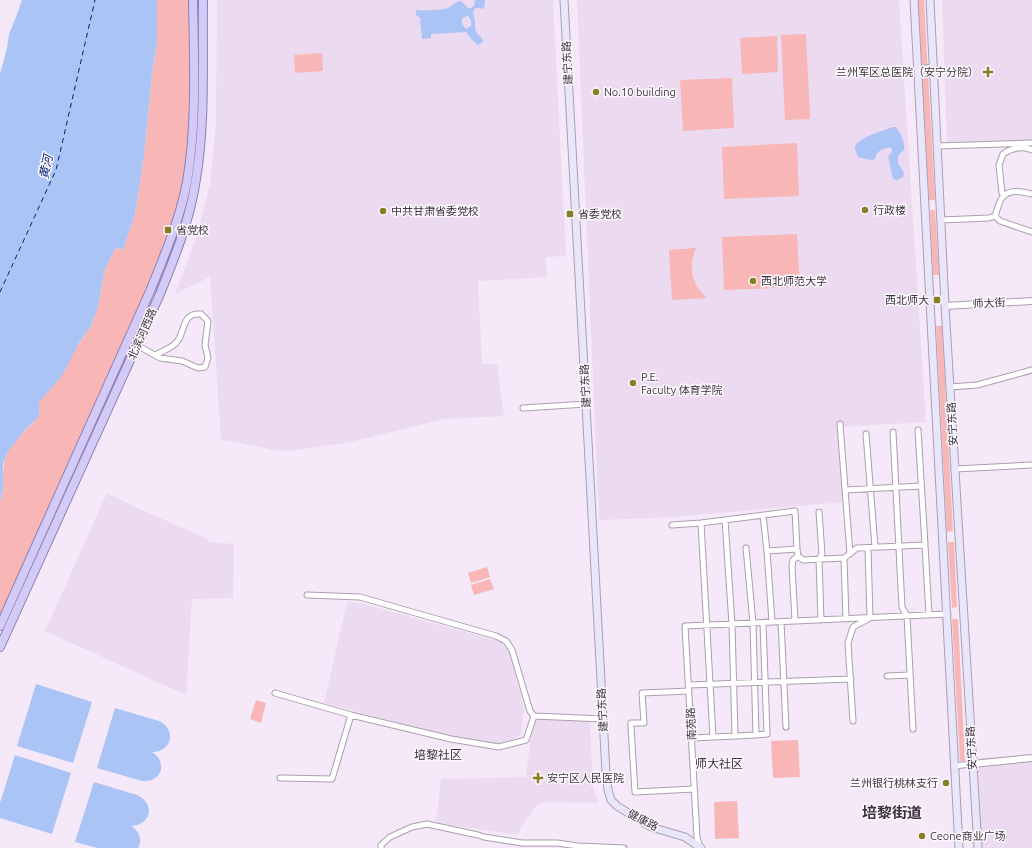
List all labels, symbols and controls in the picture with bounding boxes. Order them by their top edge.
street label: 建宁东路 [560,41,574,85]
place label: 兰州军区总医院（安宁分院） [836,66,979,78]
marker: 兰州军区总医院（安宁分院） [982,66,994,78]
place label: No.10 building [604,86,676,98]
marker: No.10 building [591,87,601,97]
water label: 黄河 [37,152,55,180]
place label: 行政楼 [873,204,906,216]
place label: 中共甘肃省委党校 [391,205,479,217]
marker: 行政楼 [860,205,870,215]
marker: 中共甘肃省委党校 [378,206,388,216]
place label: 省委党校 [578,208,622,220]
marker: 省委党校 [565,209,575,219]
place label: 省党校 [176,224,209,236]
marker: 省党校 [163,225,173,235]
place label: 西北师范大学 [761,275,827,287]
marker: 西北师范大学 [748,276,758,286]
place label: 西北师大 [885,294,929,306]
marker: 西北师大 [932,295,942,305]
street label: 师大街 [972,296,1006,310]
street label: 北滨河西路 [125,306,159,362]
street label: 建宁东路 [578,364,592,408]
place label: P.E. Faculty 体育学院 [641,371,722,396]
marker: P.E. Faculty 体育学院 [628,378,638,388]
street label: 安宁东路 [945,402,959,446]
street label: 建宁东路 [595,688,609,732]
street label: 南苑路 [684,707,698,741]
street label: 安宁东路 [964,726,978,770]
district label: 培黎社区 [414,748,462,761]
district label: 师大社区 [695,757,743,770]
marker: 安宁区人民医院 [532,772,544,784]
place label: 安宁区人民医院 [547,772,624,784]
place label: 兰州银行桃林支行 [850,777,938,789]
marker: 兰州银行桃林支行 [941,778,951,788]
district label: 培黎街道 [862,804,922,821]
street label: 健康路 [626,807,660,833]
place label: Ceone商业广场 [930,830,1006,842]
marker: Ceone商业广场 [917,831,927,841]

